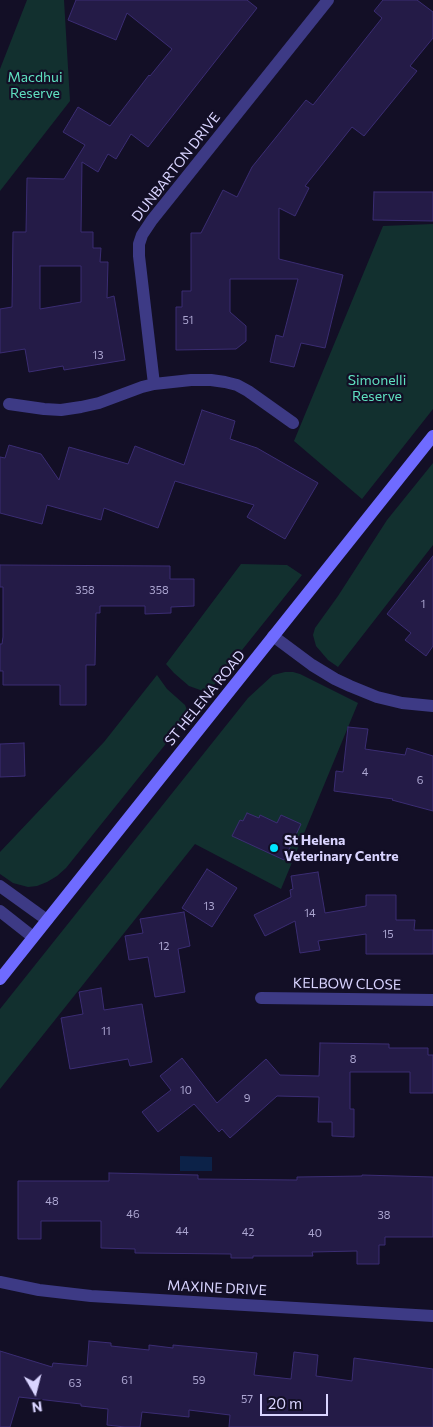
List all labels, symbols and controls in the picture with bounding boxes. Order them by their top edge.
park label: Macdhui Reserve [7,69,63,102]
street label: DUNBARTON DRIVE [128,109,224,225]
house number: 51 [182,313,194,327]
house number: 13 [93,348,103,362]
park label: Simonelli Reserve [348,372,406,404]
house number: 358 [75,583,95,597]
house number: 358 [149,583,169,597]
house number: 1 [421,597,425,611]
street label: ST HELENA ROAD [161,647,249,749]
house number: 4 [362,765,368,779]
house number: 6 [417,773,423,787]
place label: St Helena Veterinary Centre [284,832,399,864]
marker: St Helena Veterinary Centre [268,842,280,854]
house number: 13 [204,899,214,913]
house number: 14 [304,906,316,920]
house number: 15 [382,927,394,941]
house number: 12 [159,939,169,953]
street label: KELBOW CLOSE [293,975,401,993]
house number: 11 [101,1024,111,1038]
house number: 8 [350,1052,356,1066]
house number: 10 [180,1083,192,1097]
house number: 9 [244,1091,250,1105]
house number: 48 [45,1194,59,1208]
house number: 46 [126,1207,140,1221]
house number: 38 [378,1208,390,1222]
house number: 44 [175,1224,189,1238]
house number: 42 [242,1225,254,1239]
house number: 40 [308,1226,322,1240]
street label: MAXINE DRIVE [167,1277,267,1299]
north arrow [10,1367,60,1417]
house number: 61 [121,1373,133,1387]
house number: 59 [193,1373,205,1387]
house number: 63 [69,1376,81,1390]
scale bar [263,1384,330,1416]
house number: 57 [241,1392,253,1406]
text: 20 m [268,1394,302,1412]
text: N [31,1398,44,1416]

